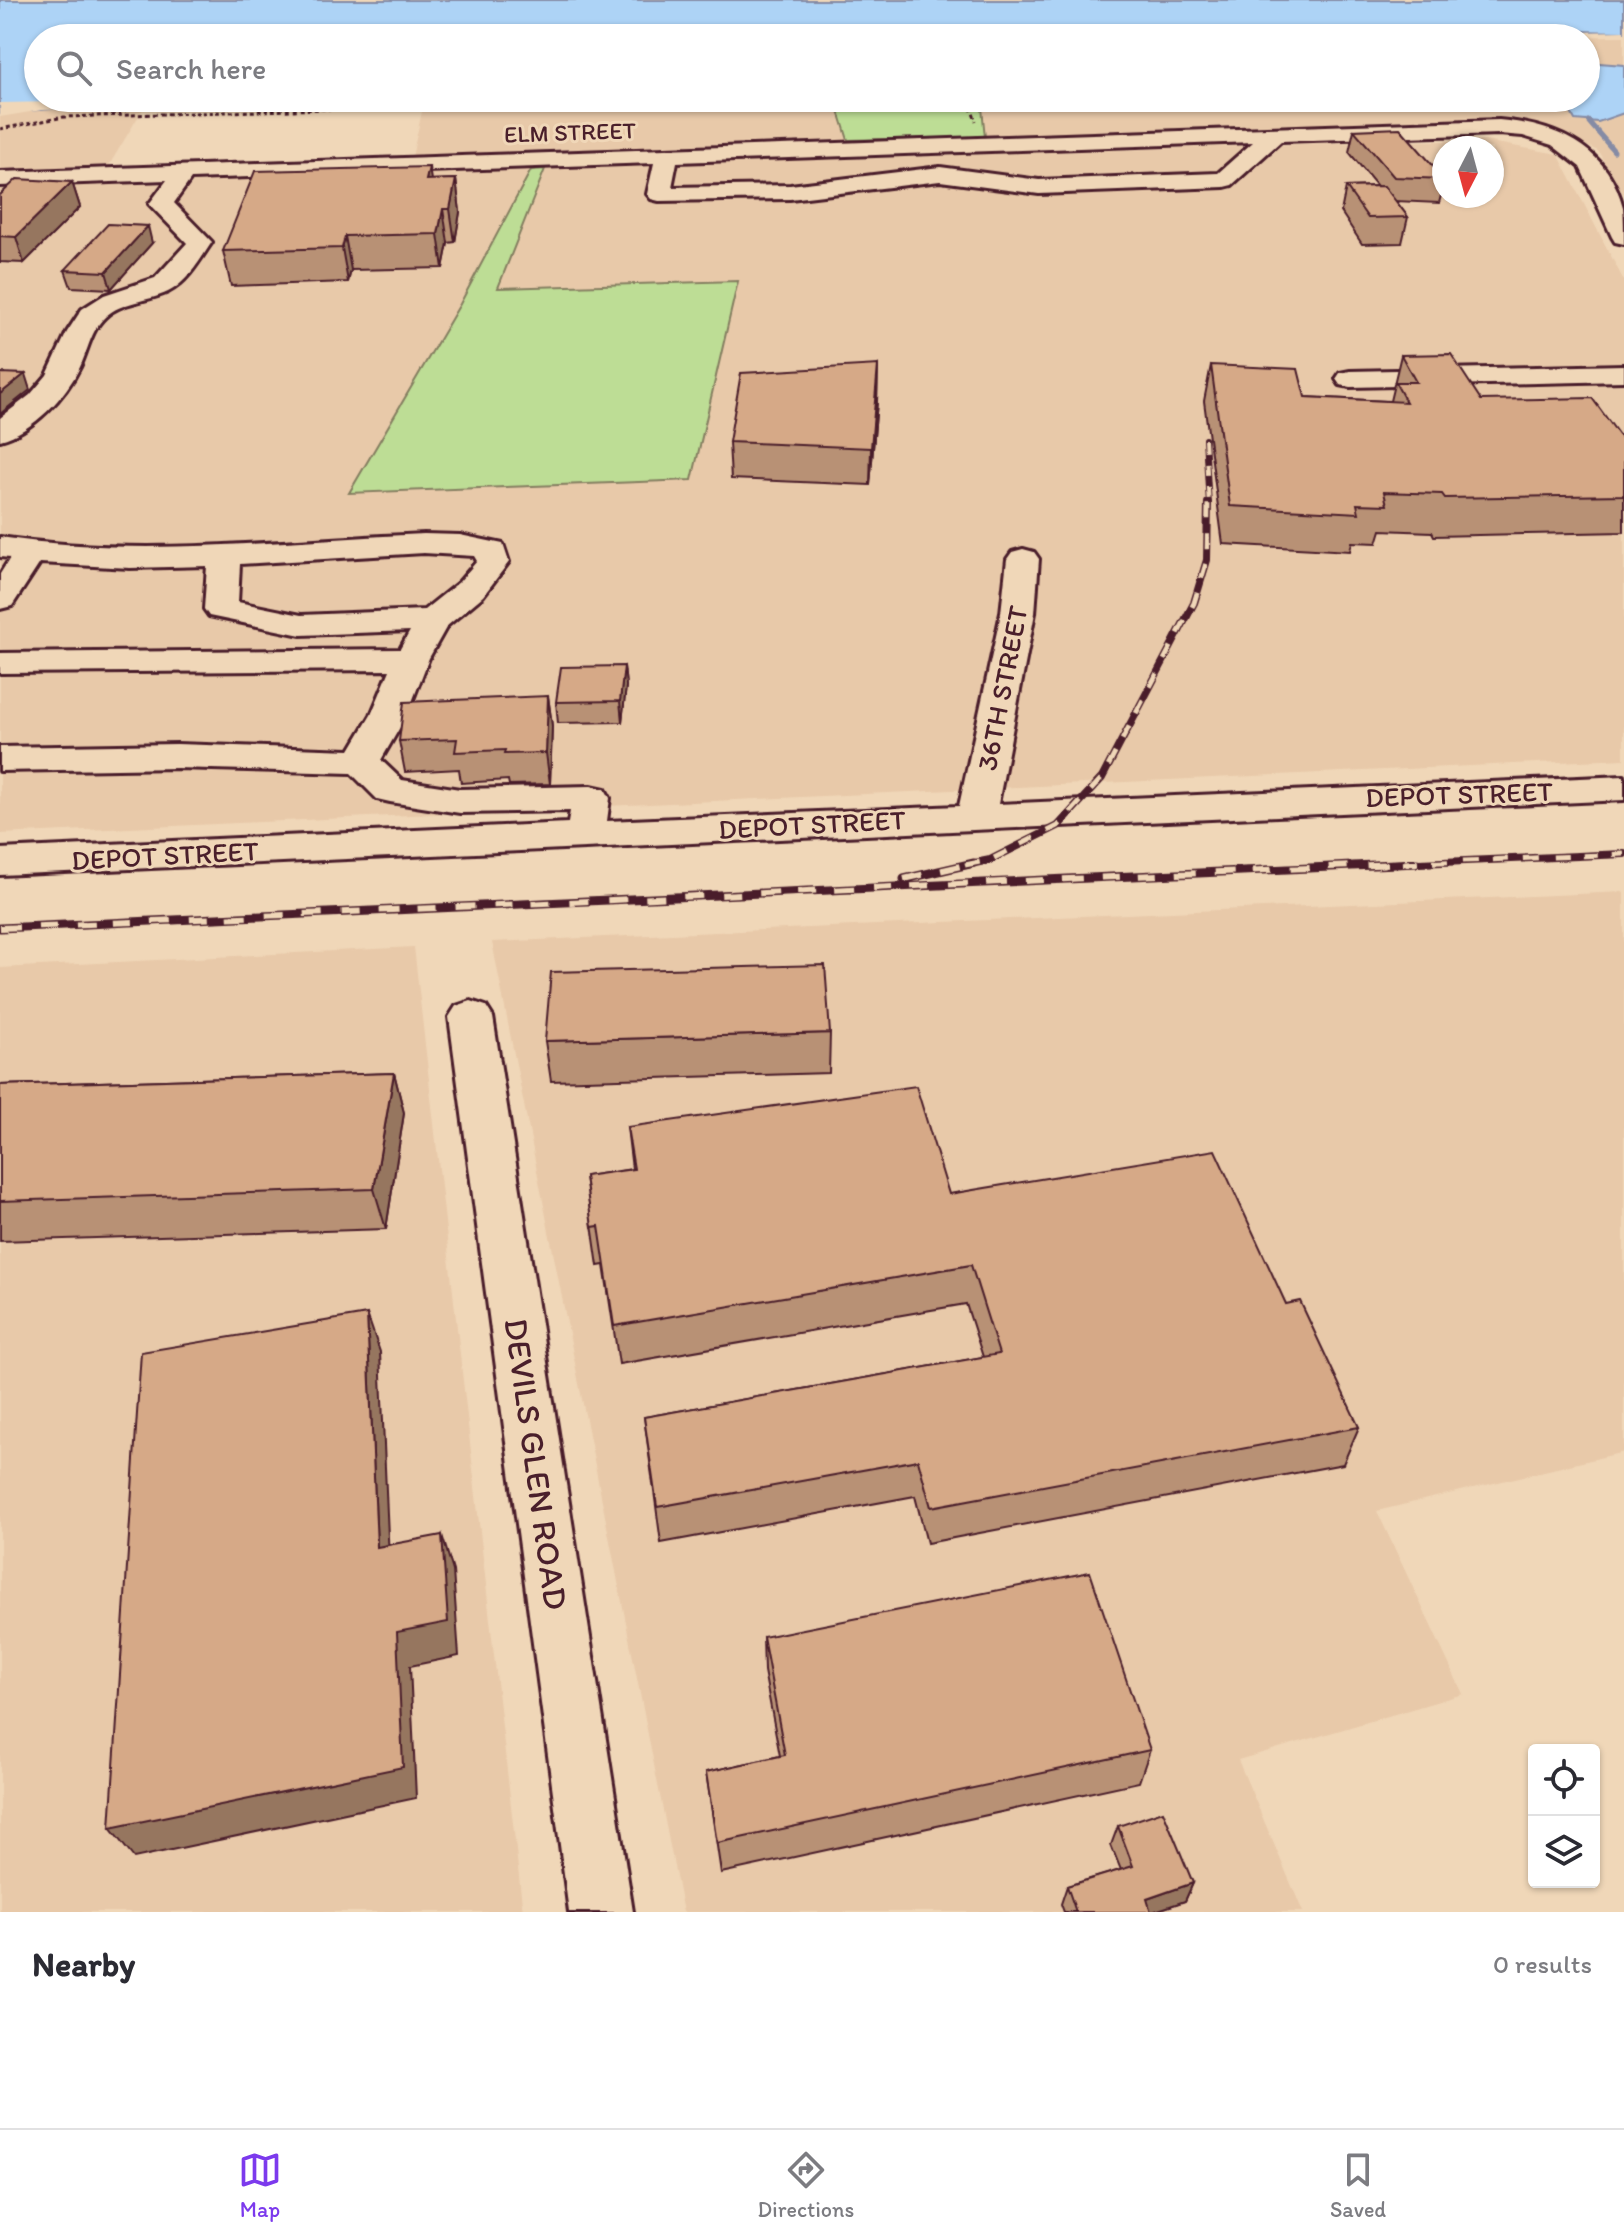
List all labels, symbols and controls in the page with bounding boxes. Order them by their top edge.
search box [24,24,1600,112]
icon: search [52,46,96,90]
text: Search here [116,50,266,87]
street label: ELM STREET [503,115,637,149]
north arrow [1432,136,1504,208]
street label: 36TH STREET [969,602,1035,773]
street label: DEPOT STREET [1365,774,1554,814]
street label: DEPOT STREET [717,802,907,846]
street label: DEPOT STREET [70,833,260,877]
street label: DEVILS GLEN ROAD [495,1316,577,1612]
map controls [1528,1744,1600,1888]
button: locate [1528,1744,1600,1816]
button: layers [1528,1816,1600,1888]
text: Nearby [32,1944,135,1985]
text: 0 results [1493,1948,1592,1980]
tab: Map [238,2148,282,2223]
tab: Directions [758,2148,854,2223]
tab: Saved [1330,2148,1386,2223]

